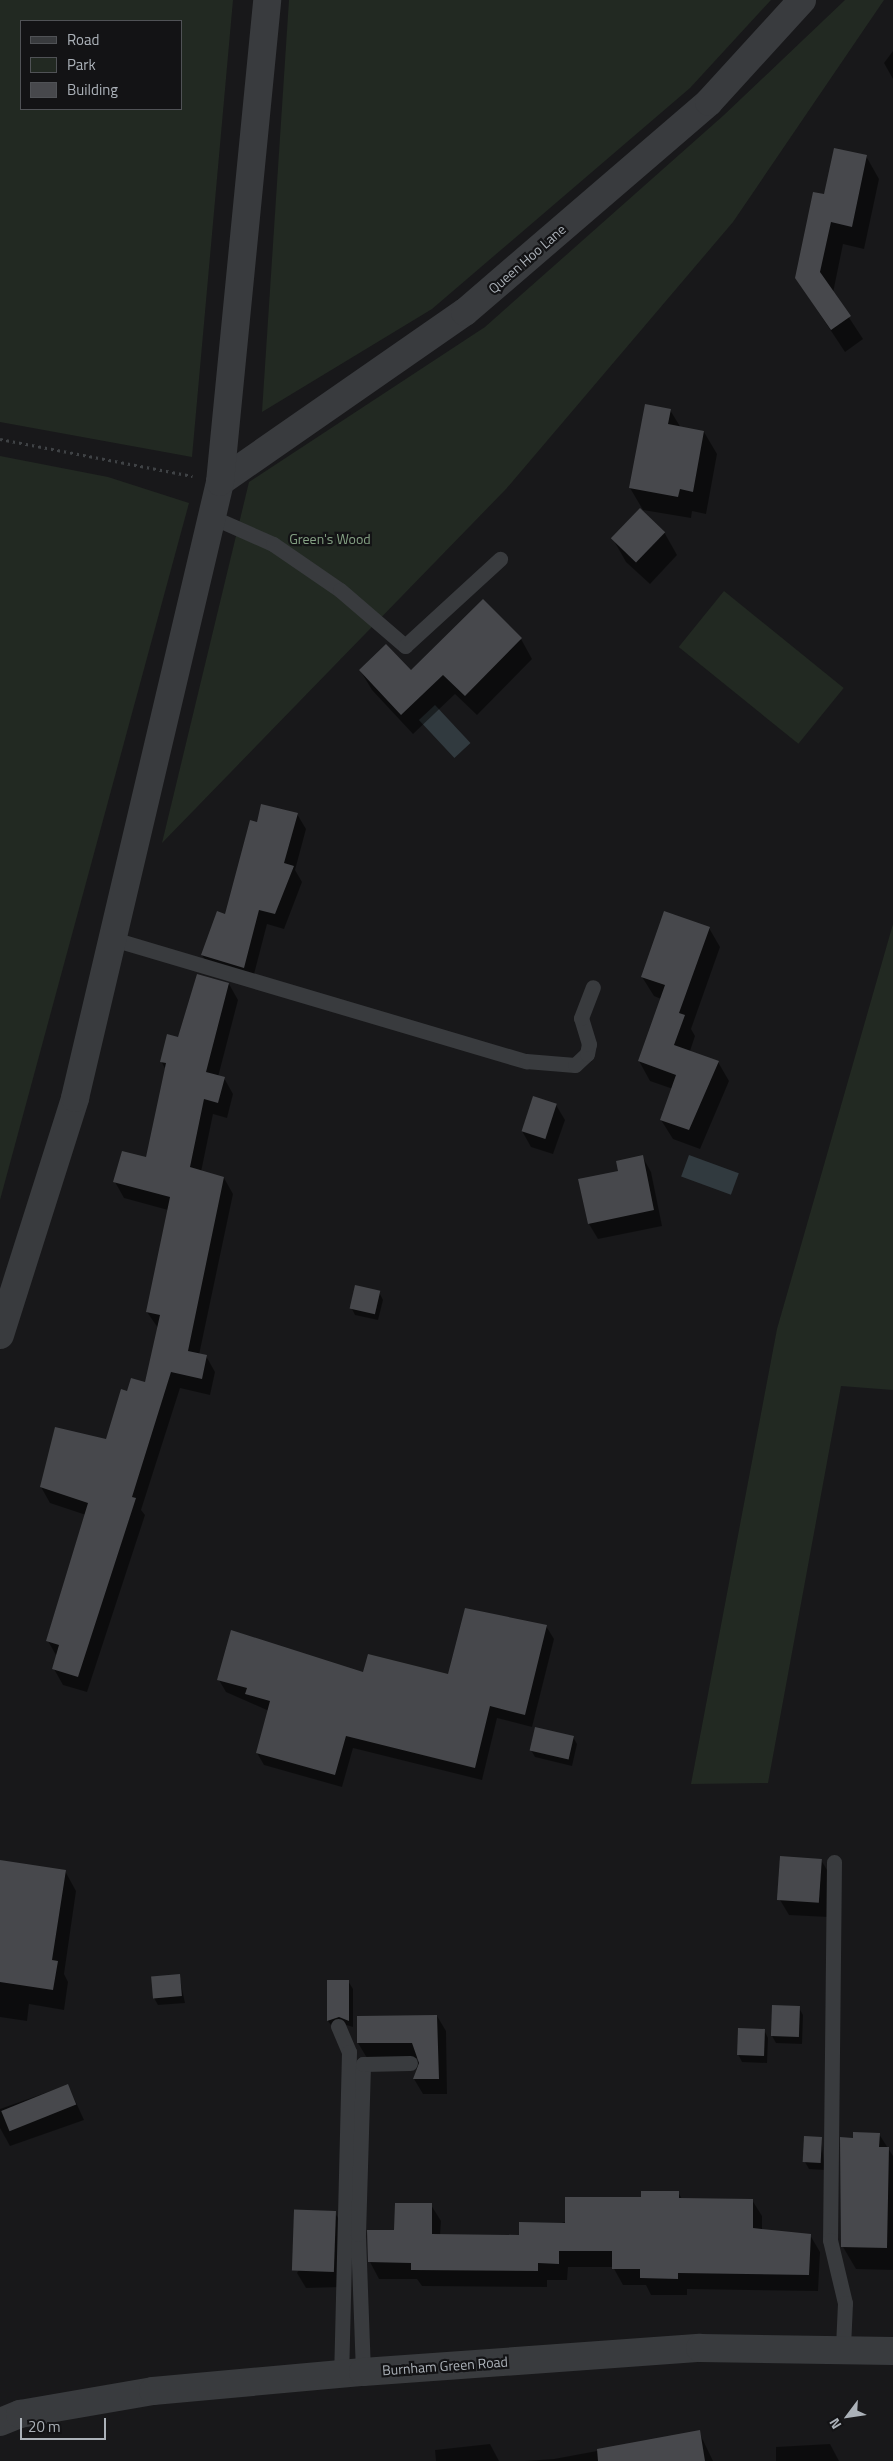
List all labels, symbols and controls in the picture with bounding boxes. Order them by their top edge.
legend [20,20,182,110]
text: Road [67,28,99,51]
text: Park [67,53,96,76]
text: Building [67,78,118,101]
street label: Queen Hoo Lane [485,221,569,297]
park label: Green's Wood [289,531,371,547]
street label: Burnham Green Road [382,2353,508,2379]
north arrow [823,2391,873,2441]
scale bar [22,2408,109,2440]
text: N [823,2414,846,2434]
text: 20 m [28,2415,61,2438]

